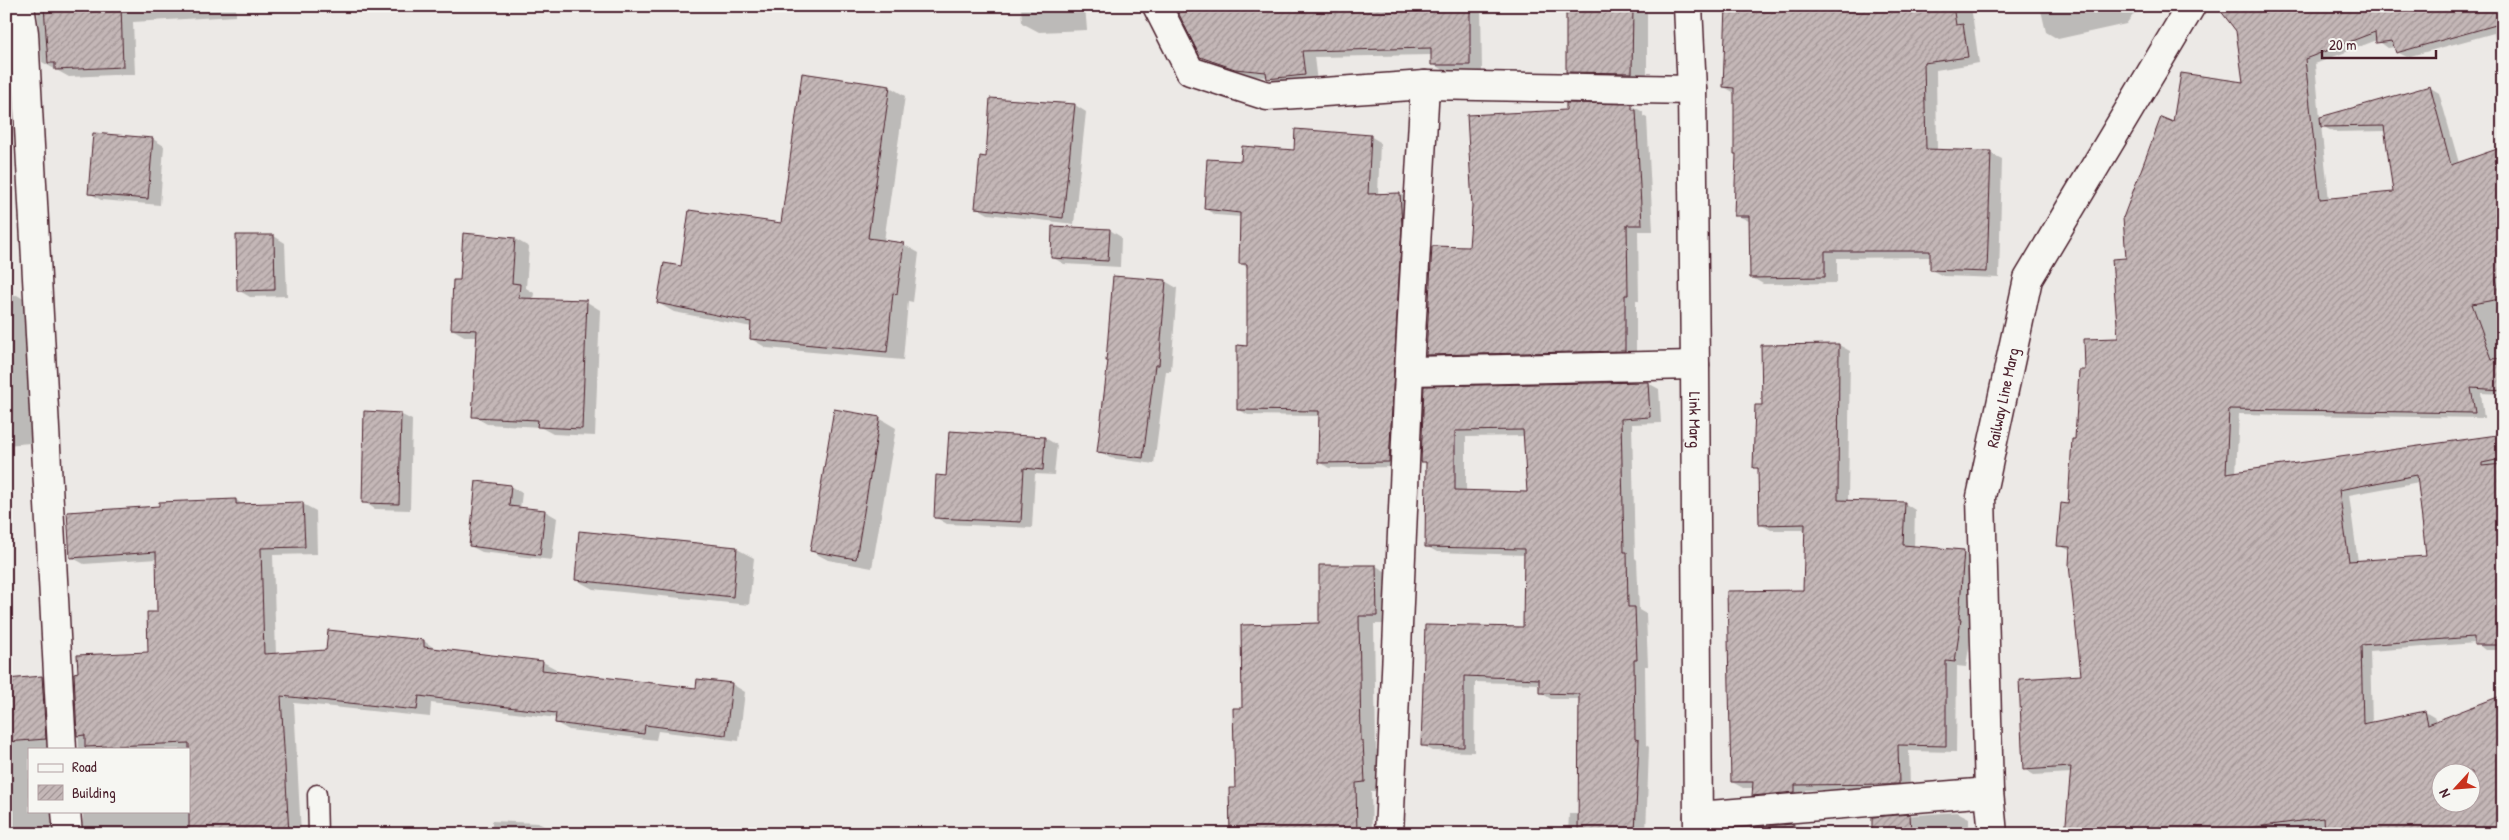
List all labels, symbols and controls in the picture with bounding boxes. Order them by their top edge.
scale bar [2322,28,2435,60]
text: 20 m [2329,34,2356,55]
street label: Railway Line Marg [1981,346,2024,450]
street label: Link Marg [1684,392,1707,448]
legend [28,748,190,812]
text: Road [72,756,97,777]
north arrow [2432,762,2482,812]
text: Building [72,782,116,803]
text: N [2433,786,2454,801]

